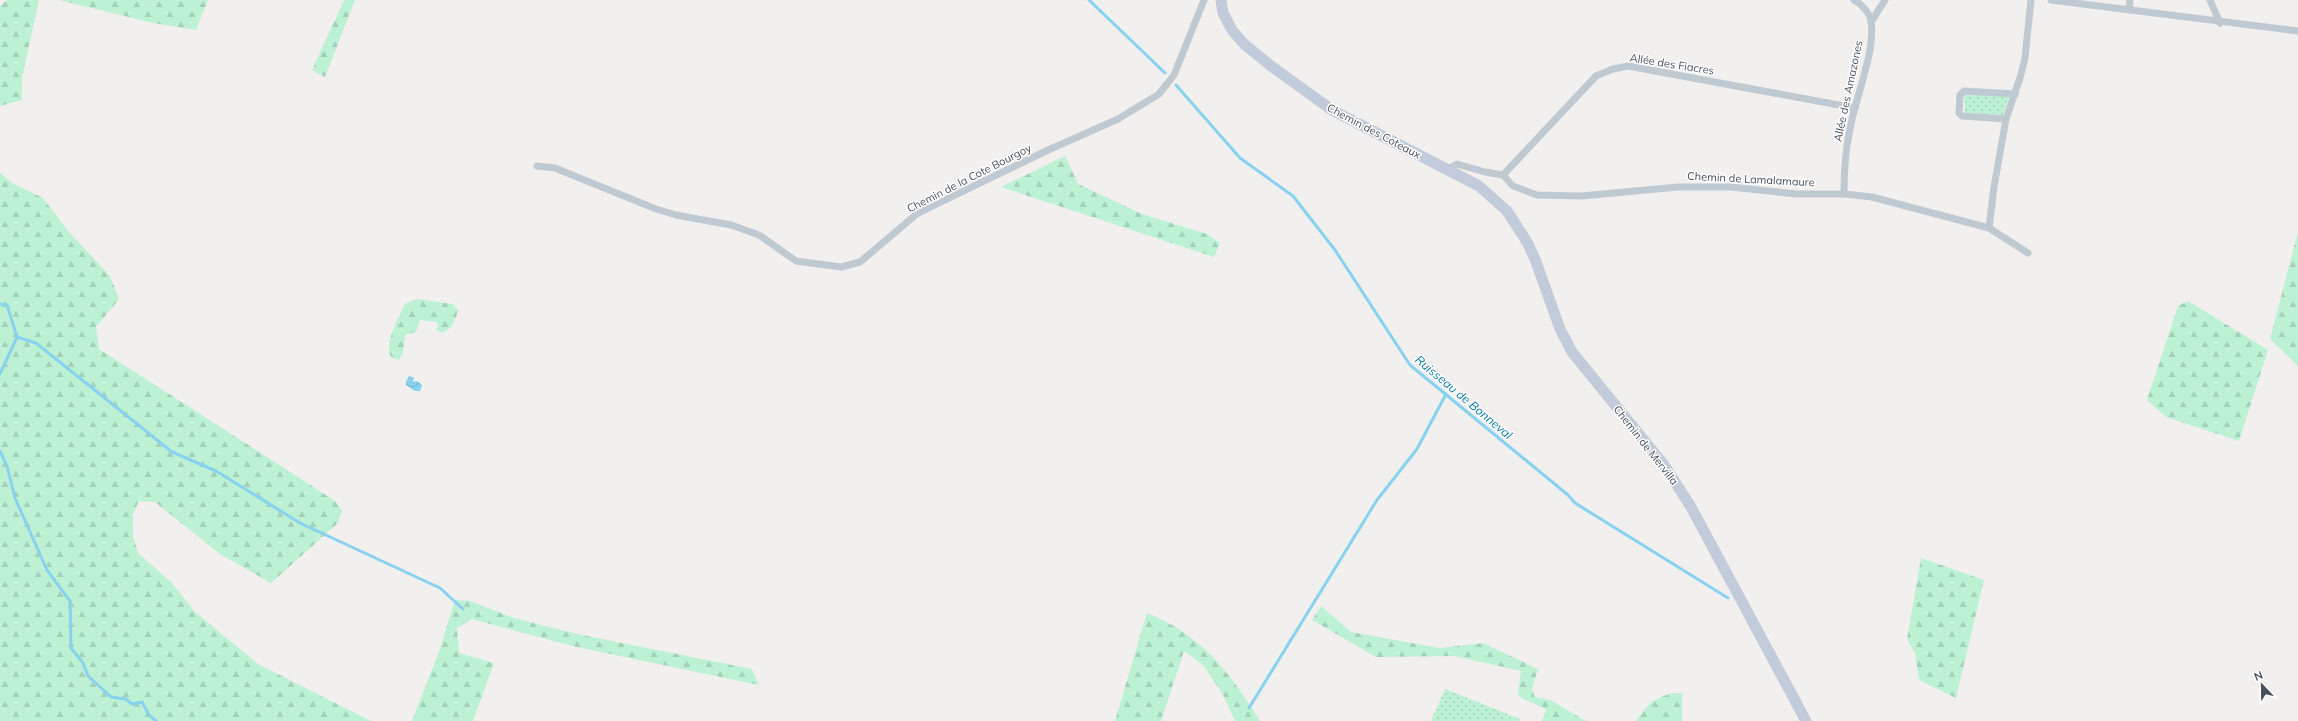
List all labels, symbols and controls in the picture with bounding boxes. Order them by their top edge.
street label: Allée des Amazones [1830,39,1866,143]
street label: Allée des Fiacres [1629,50,1715,78]
street label: Chemin des Coteaux [1325,100,1423,162]
street label: Chemin de la Cote Bourgoy [904,140,1034,216]
street label: Chemin de Lamalamaure [1687,169,1815,189]
water label: Ruisseau de Bonneval [1412,352,1516,442]
street label: Chemin de Mervilla [1611,402,1681,488]
north arrow [2242,665,2282,705]
text: N [2252,668,2265,684]

